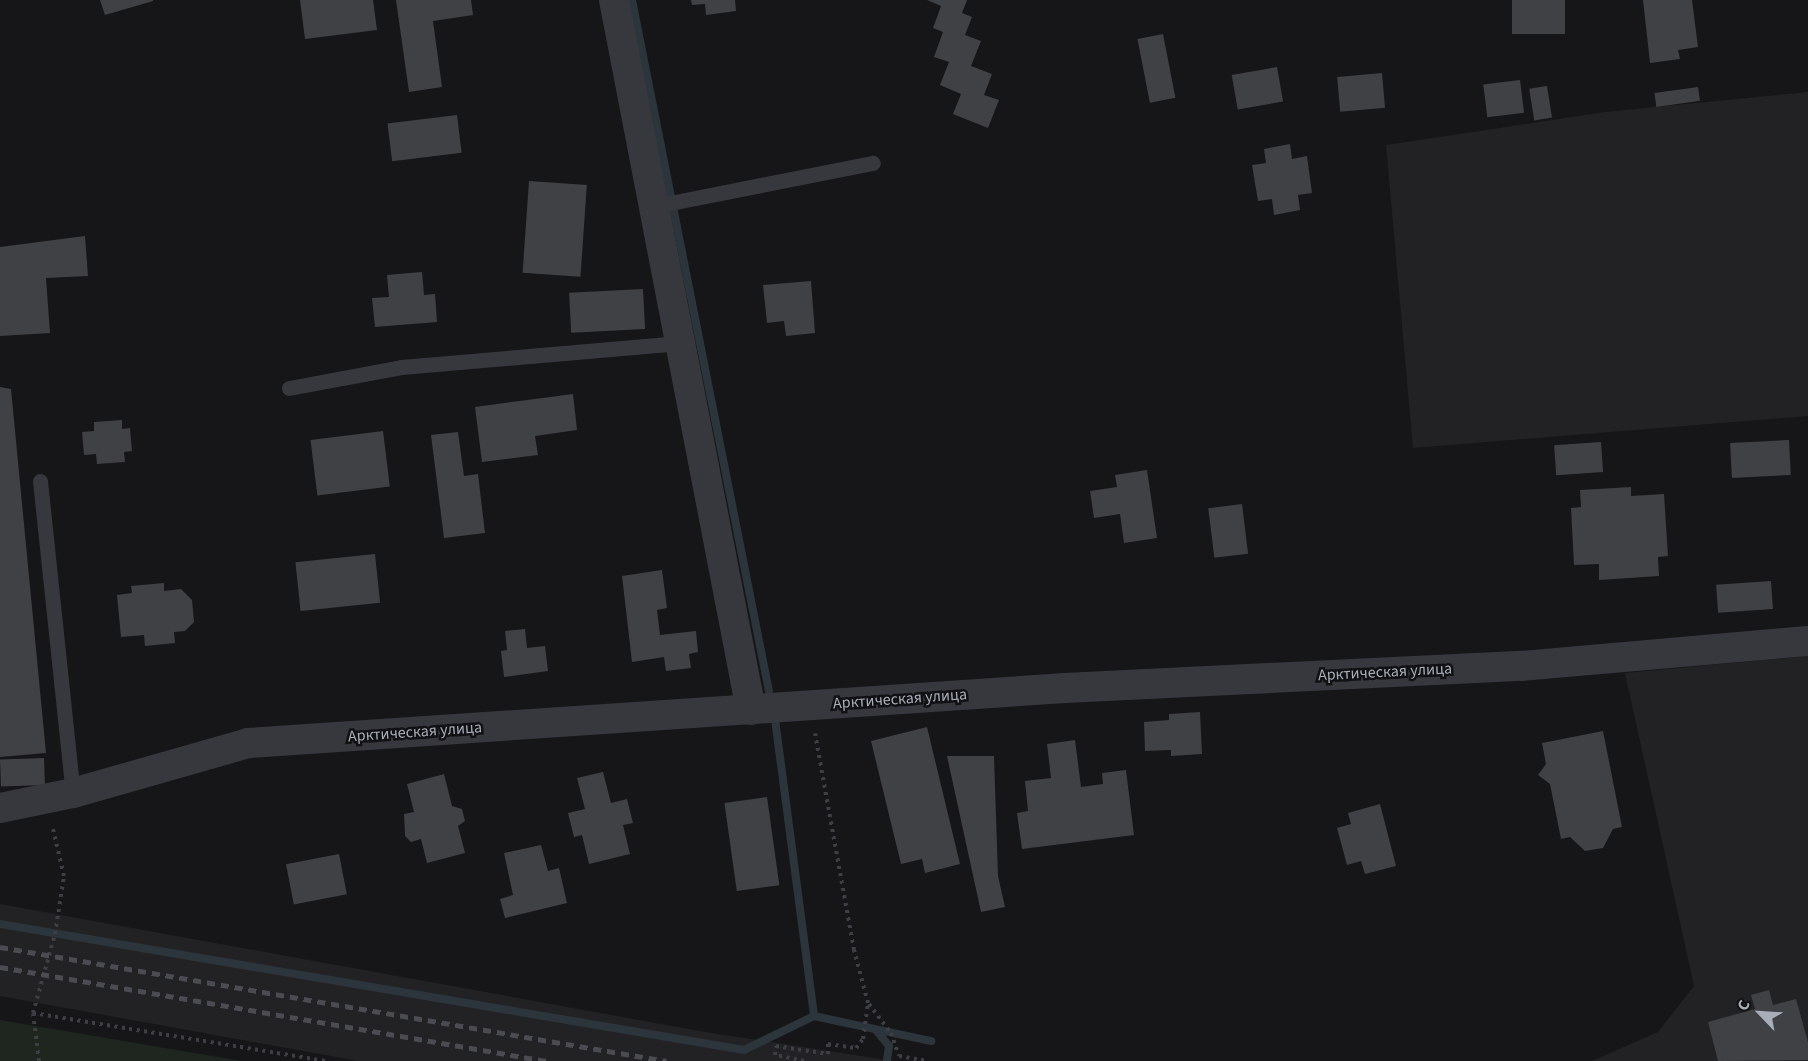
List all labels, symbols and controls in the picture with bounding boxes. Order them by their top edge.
street label: Арктическая улица [1317,659,1453,685]
street label: Арктическая улица [832,685,968,713]
street label: Арктическая улица [347,718,483,746]
north arrow [1730,983,1790,1043]
text: С [1732,997,1756,1014]

